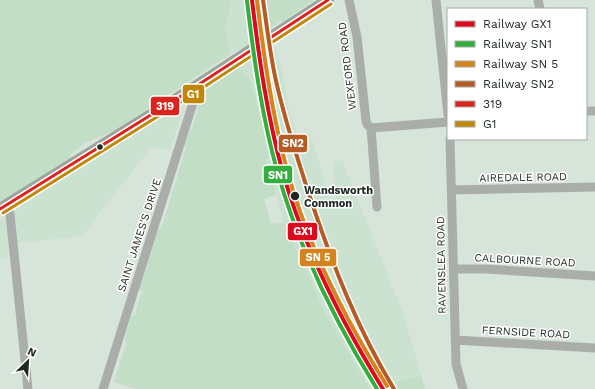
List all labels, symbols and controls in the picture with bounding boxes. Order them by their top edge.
legend [447,8,587,140]
text: Railway GX1 [483,17,551,31]
street label: WEXFORD ROAD [336,21,359,111]
text: Railway SN1 [483,37,552,51]
text: Railway SN 5 [483,57,558,71]
text: Railway SN2 [483,77,554,91]
line badge: G1 [182,84,205,104]
text: G1 [187,88,199,101]
line badge: 319 [150,96,180,116]
text: 319 [483,97,502,111]
text: 319 [156,100,174,113]
text: G1 [483,117,496,131]
line badge: SN2 [278,134,308,153]
text: SN2 [282,137,304,150]
unlabelled marker [95,142,105,152]
line badge: SN1 [263,165,293,184]
text: SN1 [268,169,288,182]
street label: AIREDALE ROAD [479,170,567,185]
street label: SAINT JAMES'S DRIVE [115,177,164,293]
place label: Wandsworth Common [304,184,373,210]
marker: Wandsworth Common [289,190,301,202]
street label: RAVENSLEA ROAD [434,216,449,314]
line badge: GX1 [287,222,318,241]
text: GX1 [293,225,313,238]
line badge: SN 5 [299,248,337,267]
text: SN 5 [306,251,330,264]
street label: CALBOURNE ROAD [474,251,576,270]
street label: FERNSIDE ROAD [481,324,571,341]
north arrow [8,341,48,381]
text: N [26,345,38,360]

